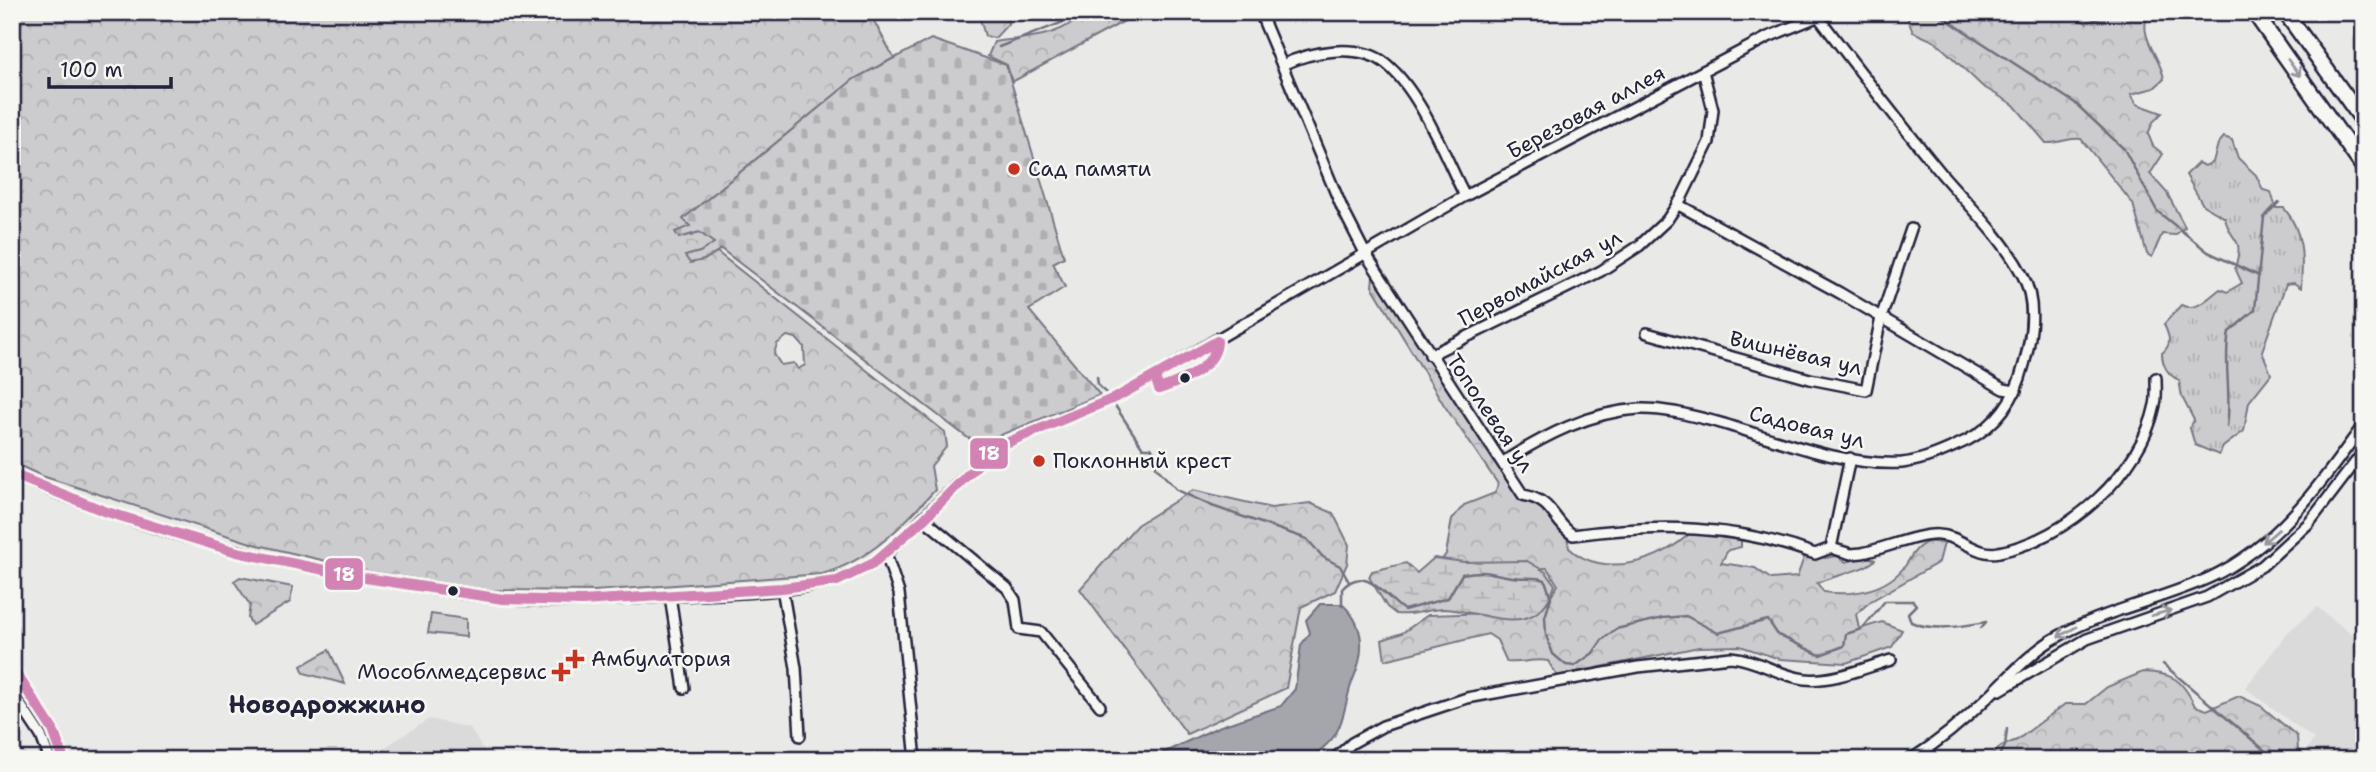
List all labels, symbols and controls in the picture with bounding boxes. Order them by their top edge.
scale bar [49,46,172,90]
text: 100 m [60,56,123,84]
one-way arrow [2287,58,2301,77]
street label: Березовая аллея [1502,59,1670,165]
place label: Сад памяти [1028,155,1151,183]
marker: Сад памяти [1006,161,1022,177]
street label: Первомайская ул [1454,223,1627,333]
street label: Вишнёвая ул [1727,324,1865,382]
street label: Тополевая ул [1440,348,1540,478]
unlabelled marker [1178,371,1192,385]
street label: Садовая ул [1746,399,1868,455]
line badge: 18 [969,437,1009,470]
text: 18 [978,441,1000,466]
place label: Поклонный крест [1053,447,1232,475]
marker: Поклонный крест [1031,453,1047,469]
one-way arrow [2262,528,2280,544]
line badge: 18 [324,557,364,591]
text: 18 [333,562,355,587]
unlabelled marker [446,584,460,598]
one-way arrow [2150,605,2172,618]
one-way arrow [2057,626,2078,639]
place label: Амбулатория [591,645,731,673]
marker: Амбулатория [565,649,585,669]
place label: Мособлмедсервис [357,658,547,686]
marker: Мособлмедсервис [553,664,569,680]
district label: Новодрожжино [228,689,426,721]

